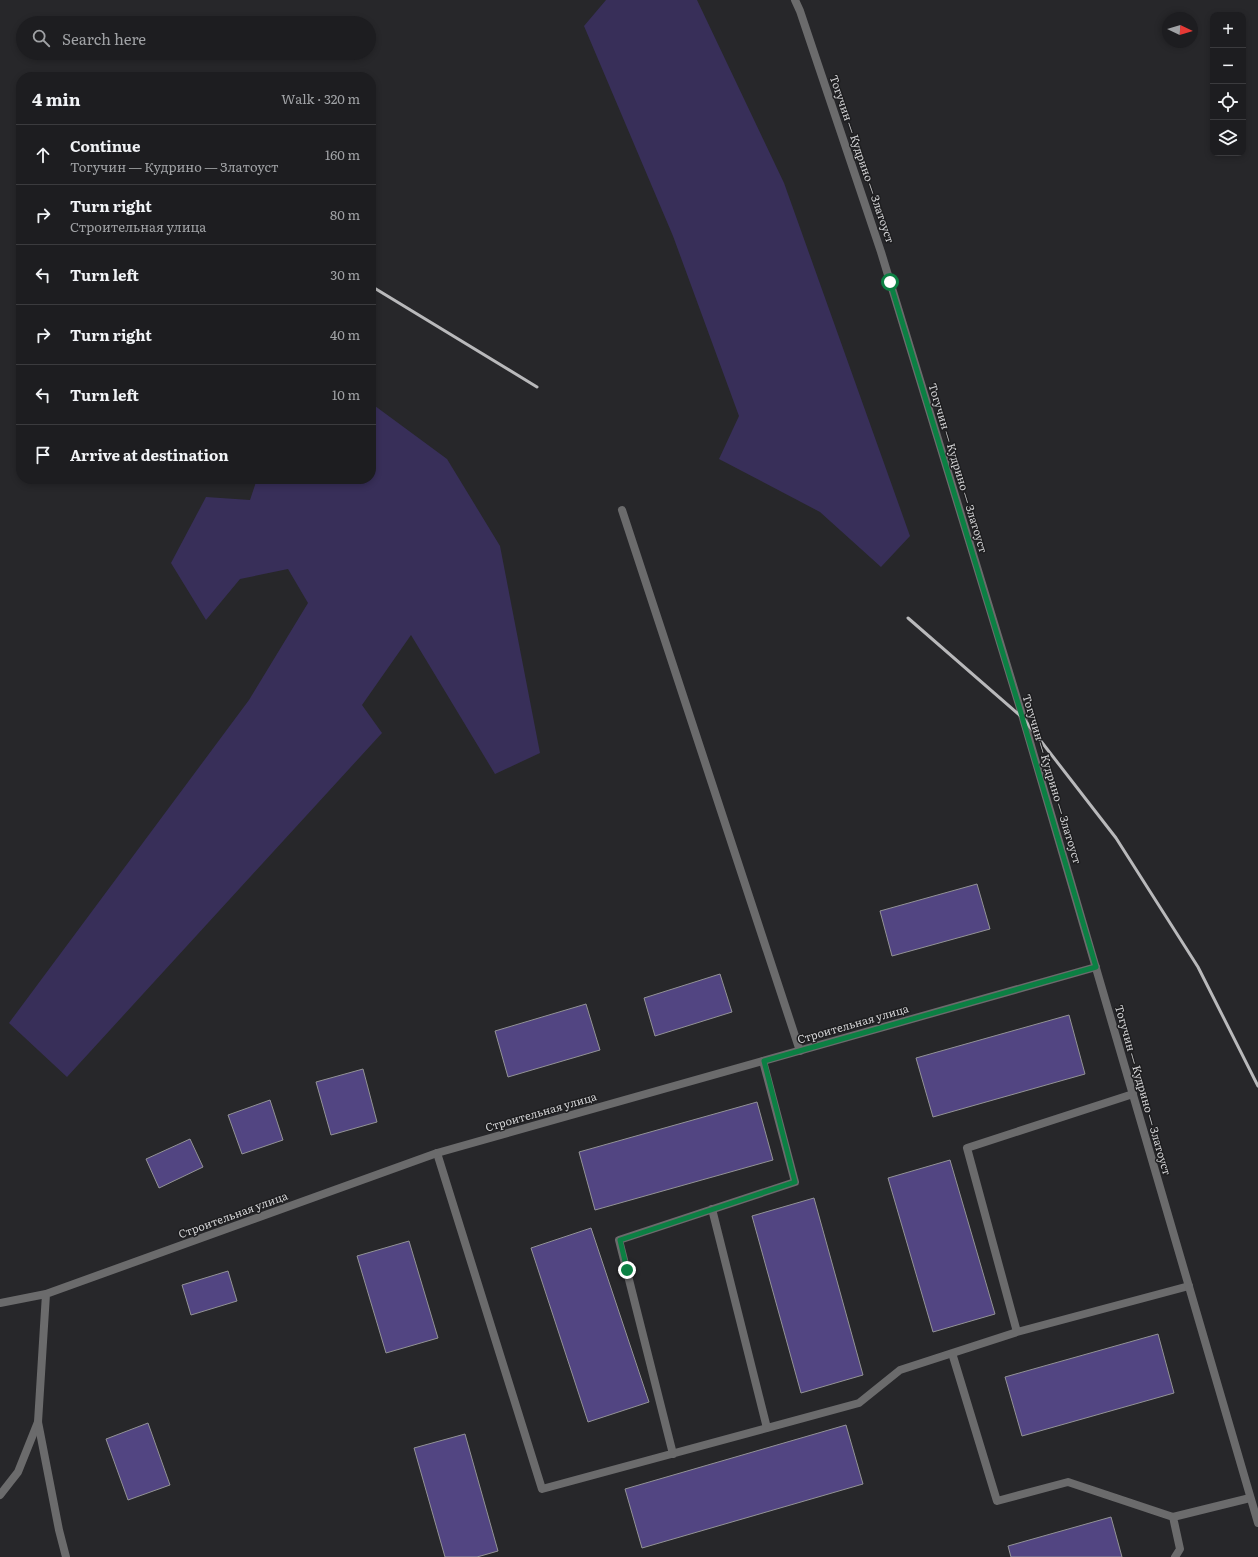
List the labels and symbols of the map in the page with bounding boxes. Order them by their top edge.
north arrow [1162,12,1198,48]
street label: Тогучин — Кудрино — Златоуст [827,73,899,245]
route start [881,273,899,291]
street label: Тогучин — Кудрино — Златоуст [926,381,993,555]
street label: Тогучин — Кудрино — Златоуст [1020,692,1087,866]
street label: Строительная улица [795,999,910,1047]
street label: Тогучин — Кудрино — Златоуст [1112,1003,1176,1177]
street label: Строительная улица [483,1087,598,1135]
street label: Строительная улица [176,1187,290,1241]
route end [618,1261,636,1279]

